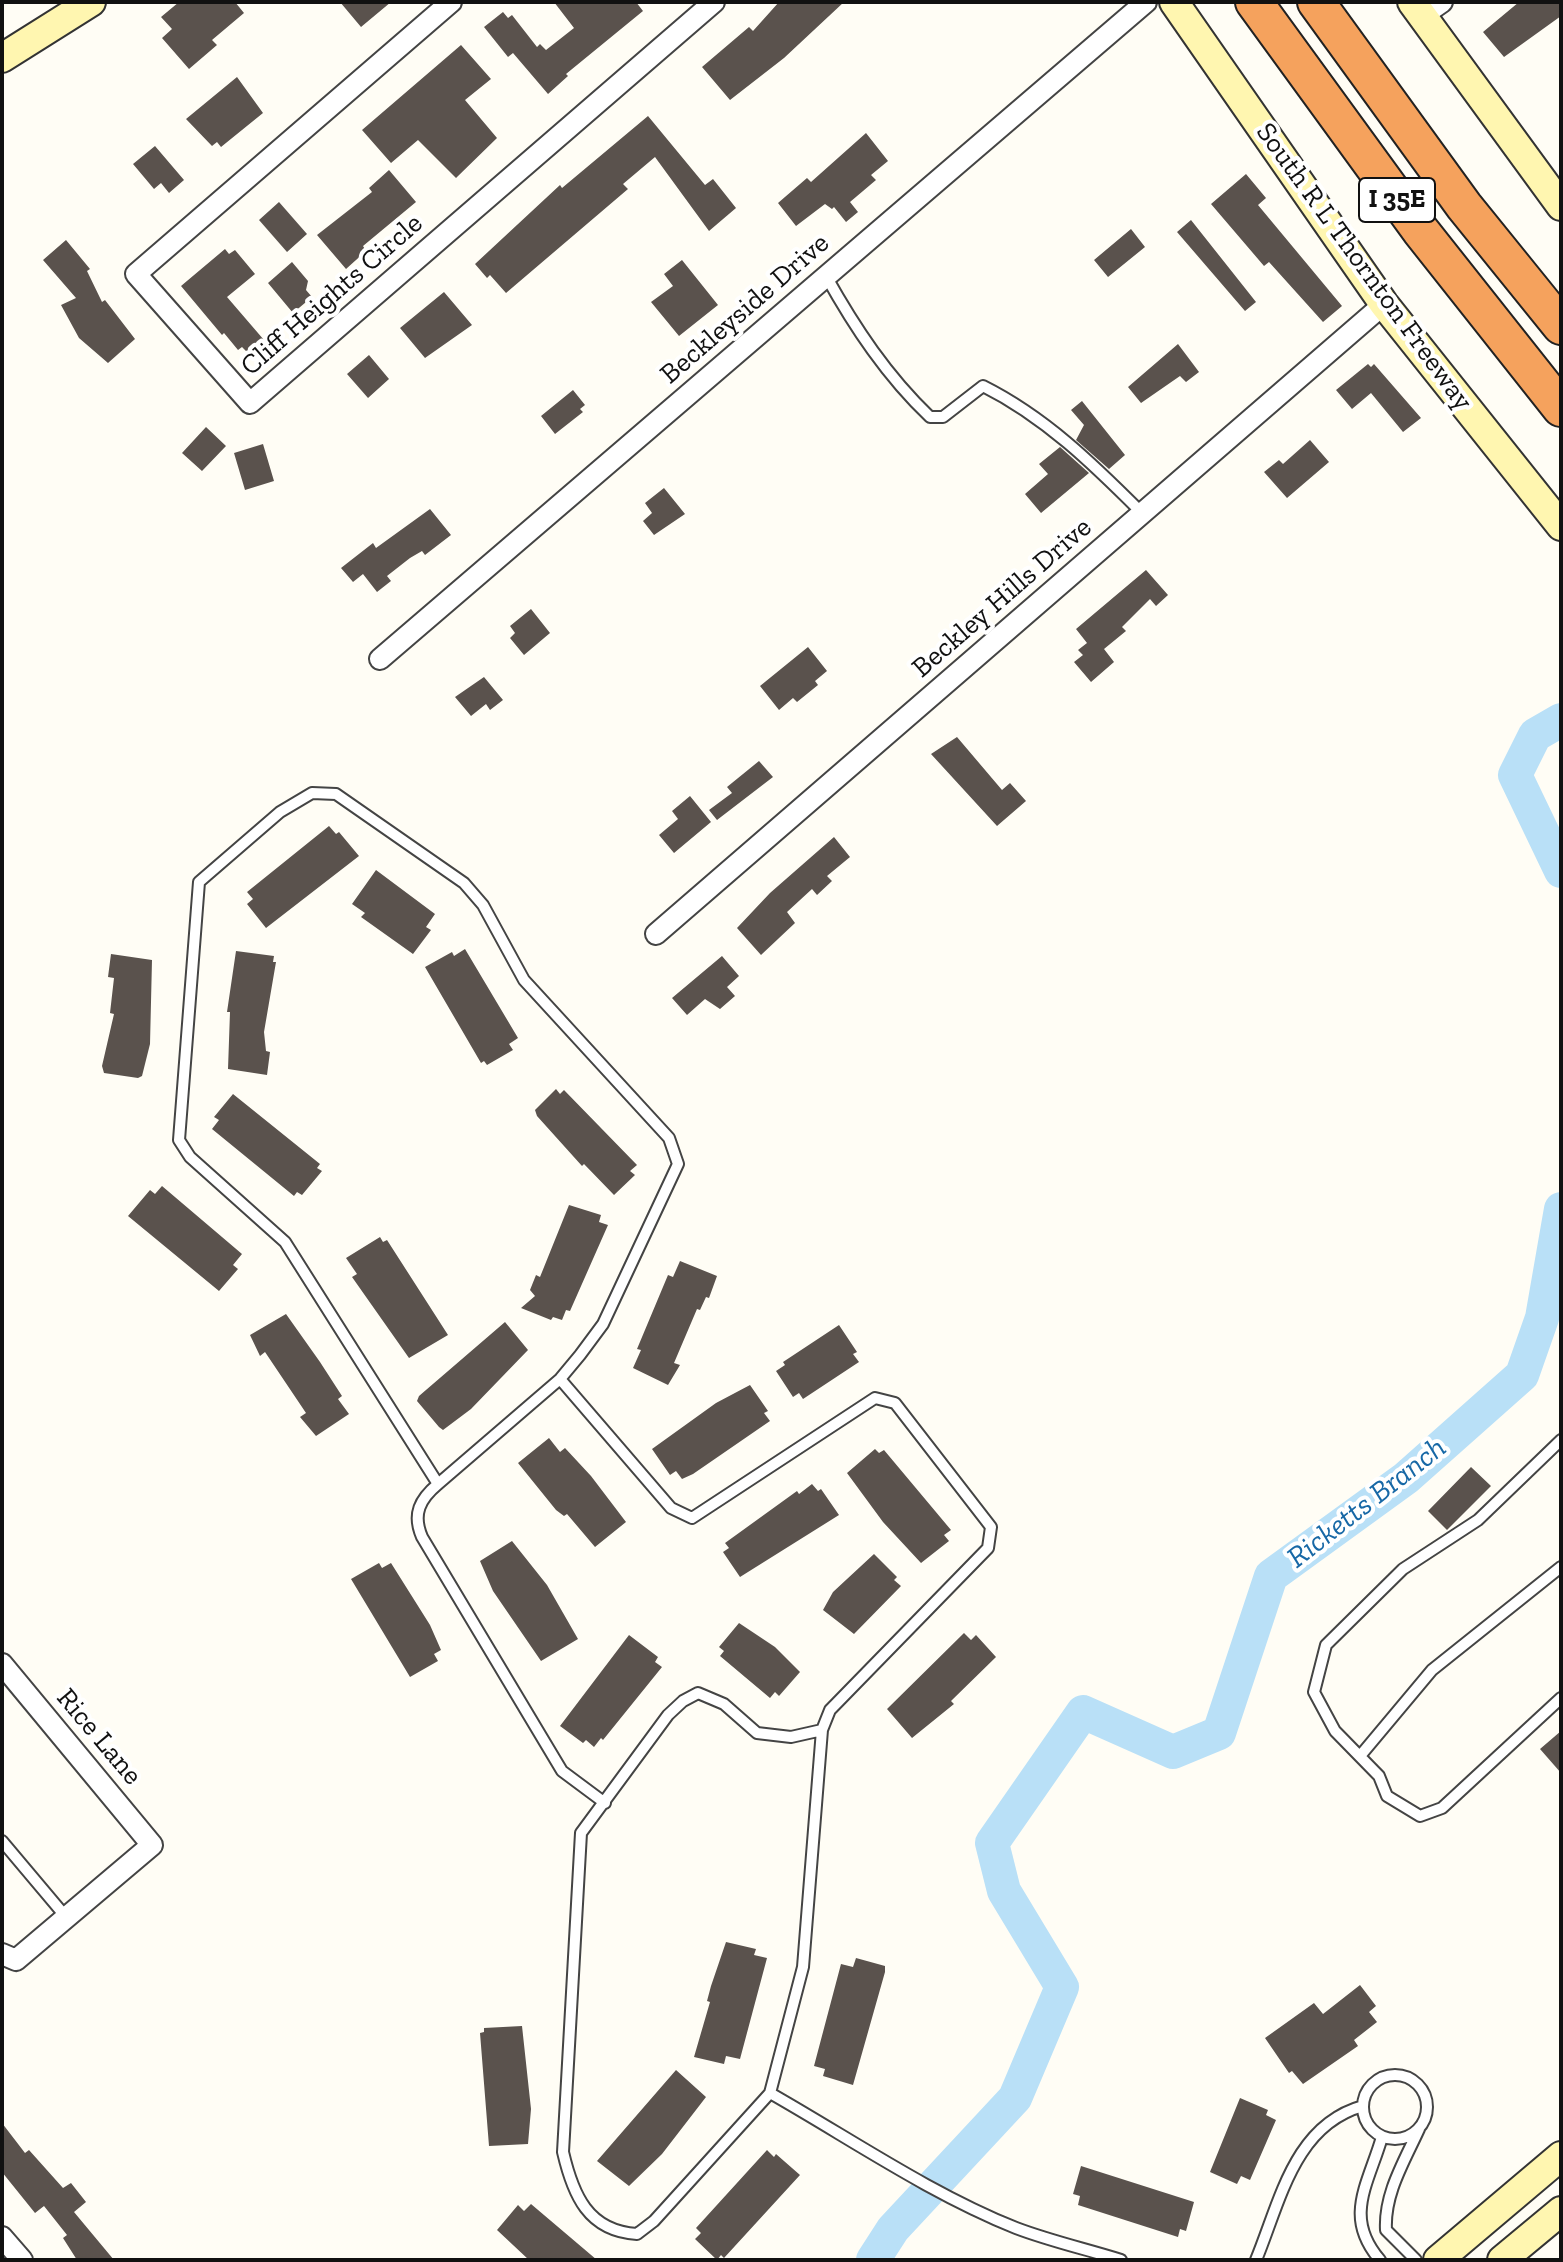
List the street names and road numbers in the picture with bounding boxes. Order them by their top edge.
street label: South R L Thornton Freeway [1248,117,1480,417]
road number: I 35E [1359,178,1435,222]
street label: Cliff Heights Circle [234,207,430,383]
street label: Beckleyside Drive [654,227,836,391]
street label: Beckley Hills Drive [905,511,1099,685]
street label: Rice Lane [49,1682,149,1792]

